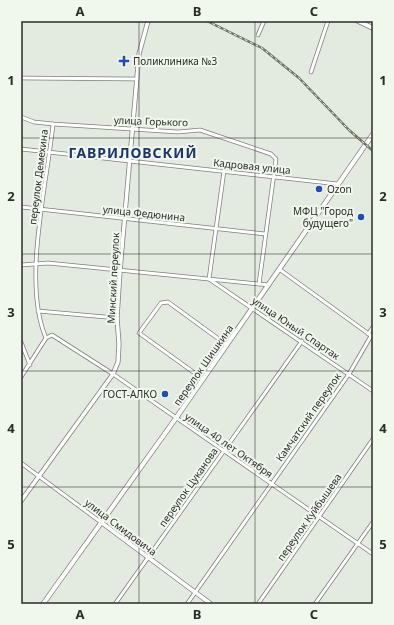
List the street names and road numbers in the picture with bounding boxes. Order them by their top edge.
street label: улица Горького [114,113,188,129]
street label: переулок Демехина [25,129,51,225]
street label: Кадровая улица [213,155,291,177]
street label: улица Федюнина [102,202,186,224]
street label: Минский переулок [104,231,122,324]
street label: улица Юный Спартак [249,293,343,363]
street label: переулок Шишкина [170,322,236,408]
street label: Камчатский переулок [272,369,344,464]
street label: улица 40 лет Октября [182,409,276,481]
street label: переулок Цуканова [155,445,221,529]
street label: переулок Куйбышева [273,470,345,564]
street label: улица Смидовича [82,495,160,559]

